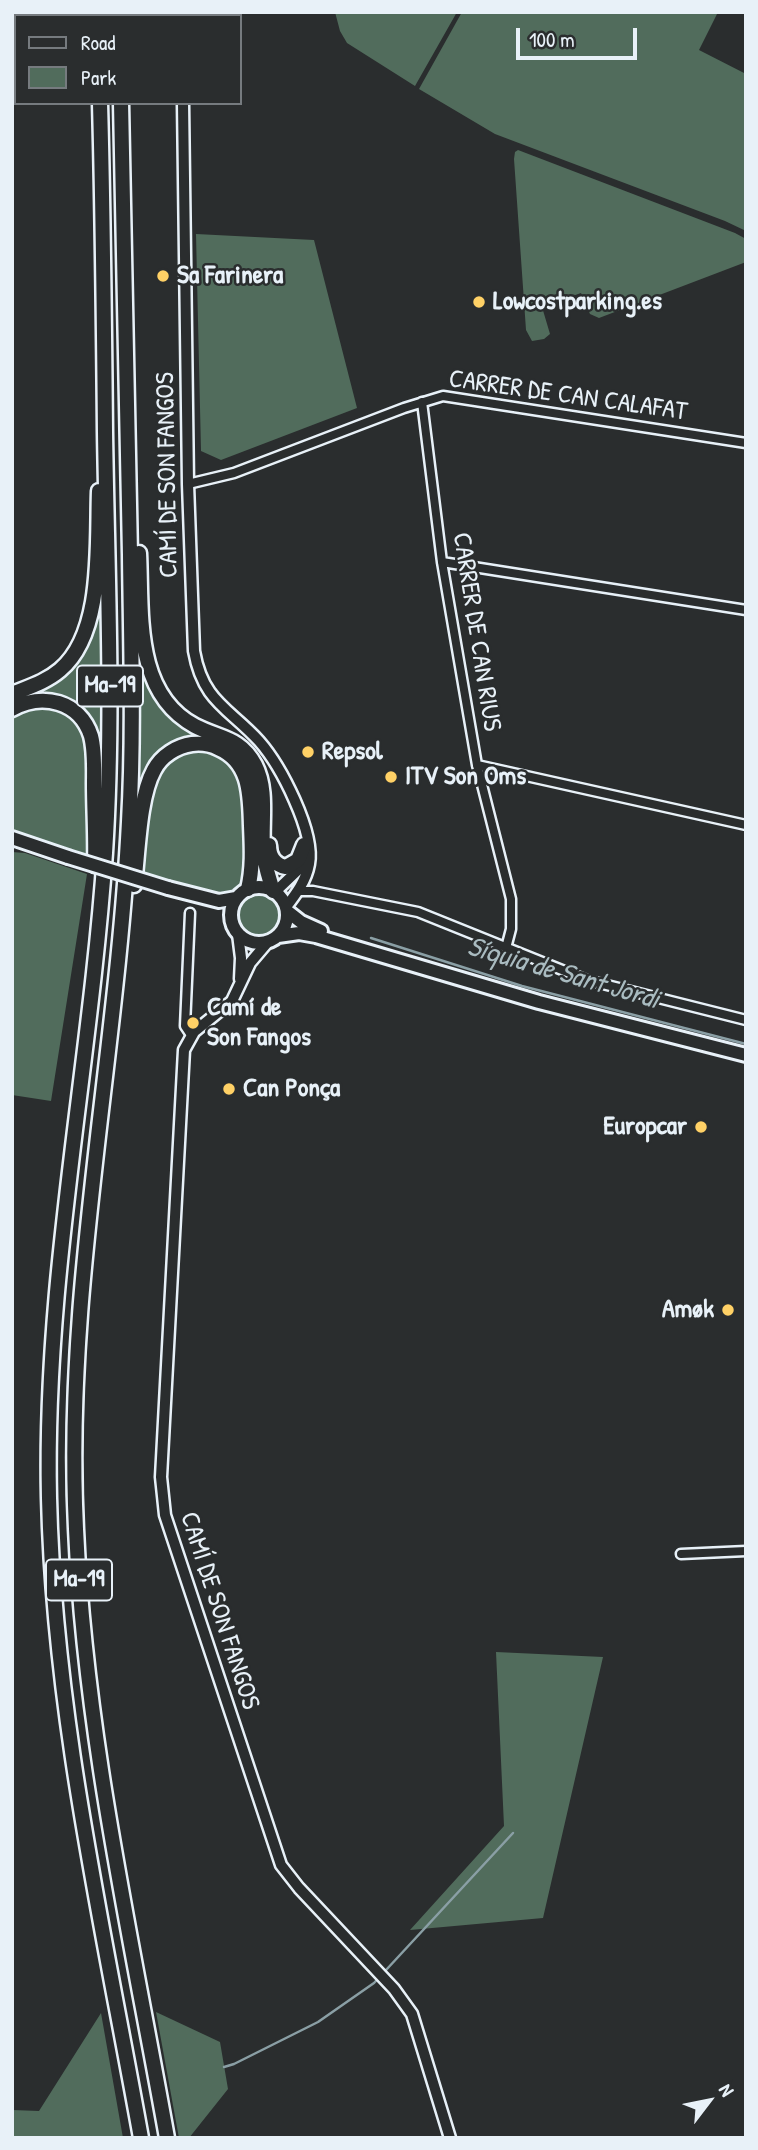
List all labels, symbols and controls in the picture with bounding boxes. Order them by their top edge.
legend [14,14,242,105]
scale bar [520,14,641,58]
text: 100 m [529,25,575,54]
text: Road [81,28,115,57]
text: Park [81,63,116,92]
place label: Sa Farinera [177,260,283,292]
marker: Sa Farinera [155,268,171,284]
place label: Lowcostparking.es [493,286,662,318]
marker: Lowcostparking.es [471,294,487,310]
street label: CARRER DE CAN CALAFAT [447,364,689,428]
street label: CAMÍ DE SON FANGOS [151,372,185,578]
street label: CARRER DE CAN RIUS [445,531,507,733]
road number: Ma-19 [77,666,143,706]
place label: Repsol [322,736,383,768]
marker: Repsol [300,744,316,760]
place label: ITV Son Oms [405,761,526,793]
marker: ITV Son Oms [383,769,399,785]
water label: Síquia de Sant Jordi [463,931,663,1017]
place label: Camí de Son Fangos [207,992,311,1054]
marker: Camí de Son Fangos [185,1015,201,1031]
place label: Can Ponça [243,1073,340,1105]
marker: Can Ponça [221,1081,237,1097]
place label: Europcar [603,1111,687,1143]
marker: Europcar [693,1119,709,1135]
place label: Amøk [662,1294,714,1326]
marker: Amøk [720,1302,736,1318]
street label: CAMÍ DE SON FANGOS [172,1508,266,1714]
road number: Ma-19 [46,1560,112,1600]
north arrow [674,2066,744,2136]
text: N [713,2079,741,2101]

